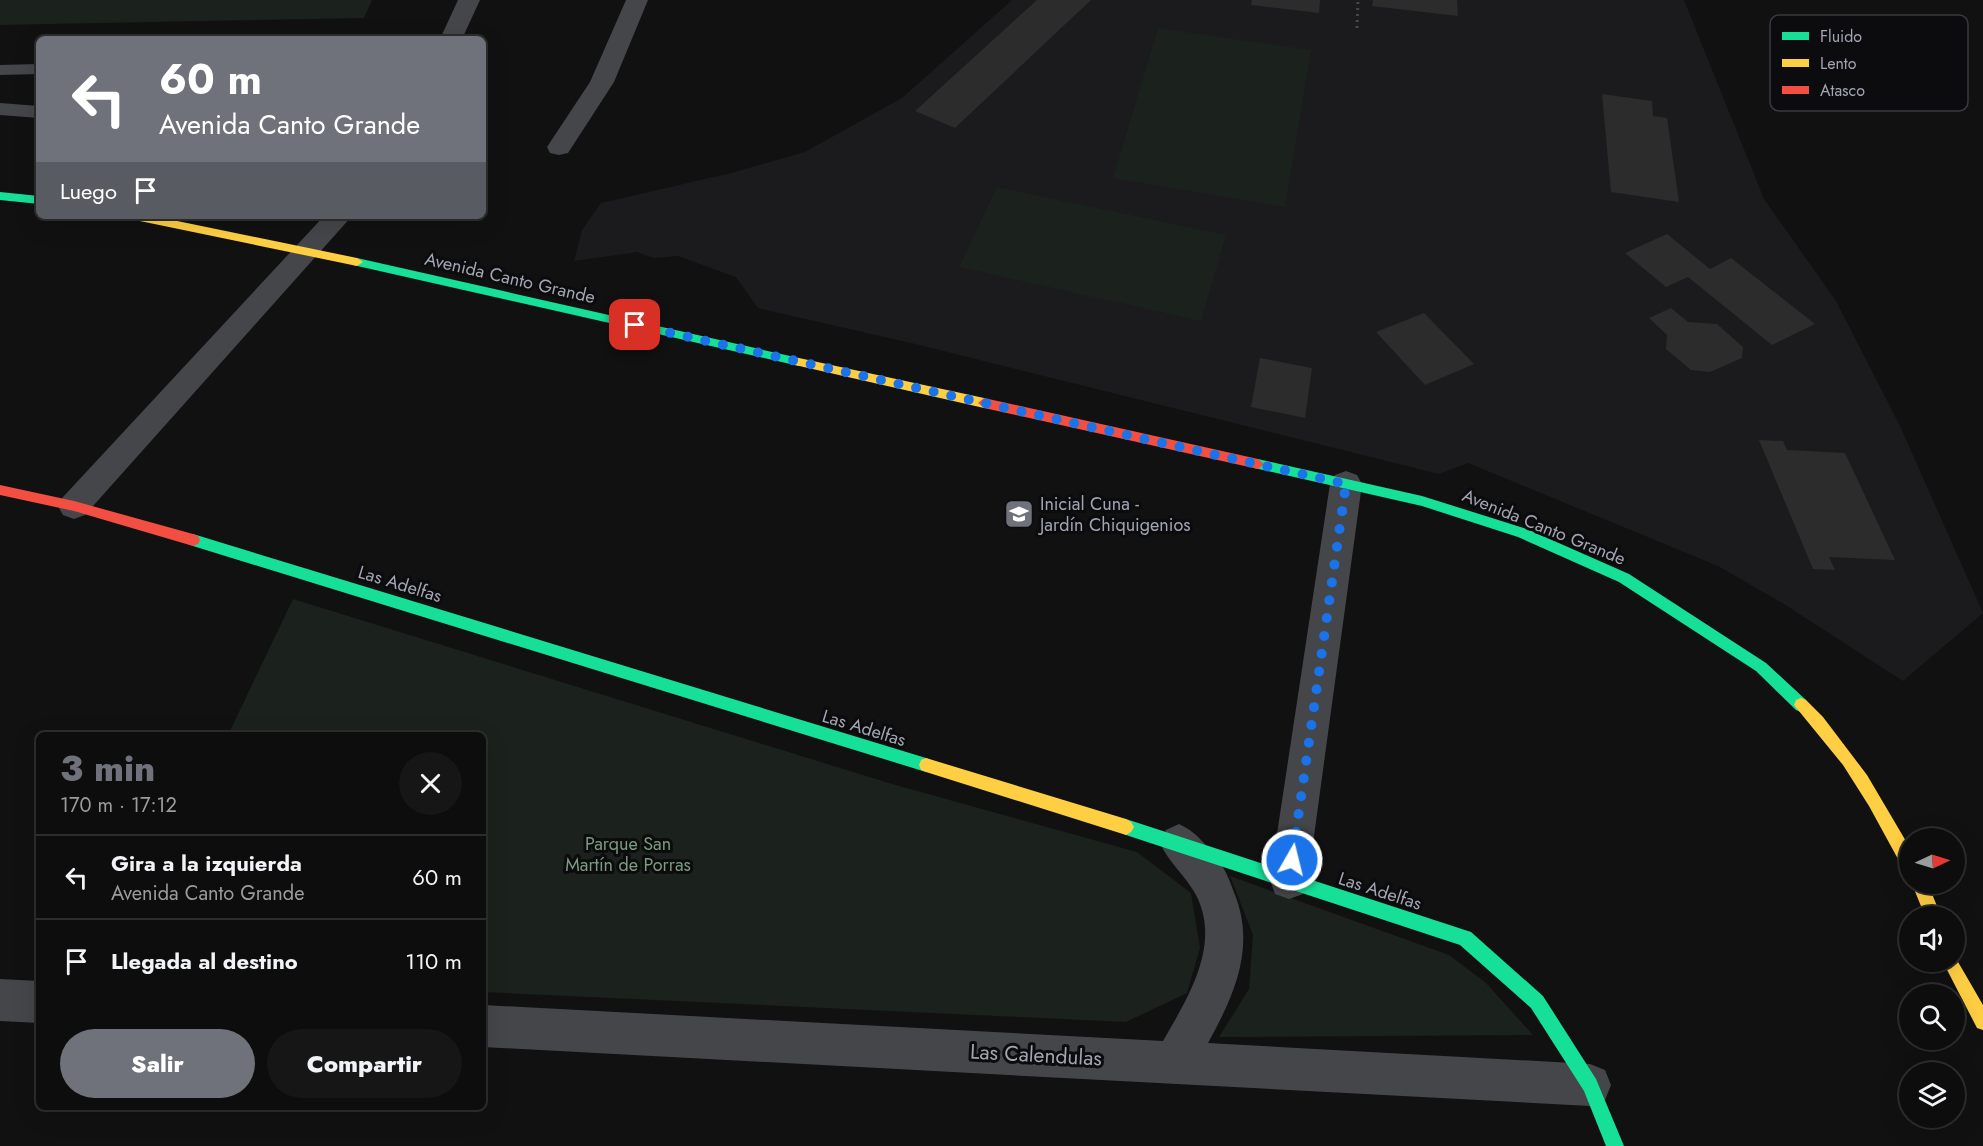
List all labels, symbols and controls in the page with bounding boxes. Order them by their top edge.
legend [1770,15,1968,111]
text: Fluido [1820,25,1862,48]
text: 60 m [159,49,262,110]
text: Lento [1820,52,1857,75]
icon: left [60,60,138,138]
text: Atasco [1820,79,1865,102]
text: Avenida Canto Grande [159,105,420,144]
icon: arrive [129,174,162,207]
text: Luego [60,175,117,207]
street label: Avenida Canto Grande [422,246,598,310]
pin [609,299,660,350]
icon: arrive [618,308,651,341]
street label: Avenida Canto Grande [1458,482,1630,572]
place label: Inicial Cuna - Jardín Chiquigenios [1038,491,1191,538]
school or university icon: Inicial Cuna - Jardín Chiquigenios [1003,498,1035,530]
street label: Las Adelfas [355,559,445,609]
street label: Las Adelfas [819,703,909,753]
text: 3 min [60,742,155,794]
button: close [399,752,462,815]
text: 170 m · 17:12 [60,791,177,820]
position arrow [1260,828,1324,892]
north arrow [1899,828,1965,894]
map controls [1899,828,1965,1128]
park label: Parque San Martín de Porras [565,831,691,878]
text: Gira a la izquierda [111,847,302,879]
icon: left [60,861,93,894]
text: 60 m [412,861,462,893]
street label: Las Adelfas [1335,865,1425,917]
text: Avenida Canto Grande [111,879,304,908]
button: sound [1899,906,1965,972]
icon: arrive [60,945,93,978]
text: Llegada al destino [111,945,298,977]
text: 110 m [405,945,462,977]
button: search [1899,984,1965,1050]
button: Salir [60,1029,255,1098]
button: Compartir [267,1029,462,1098]
street label: Las Calendulas [969,1037,1103,1073]
button: layers [1899,1062,1965,1128]

